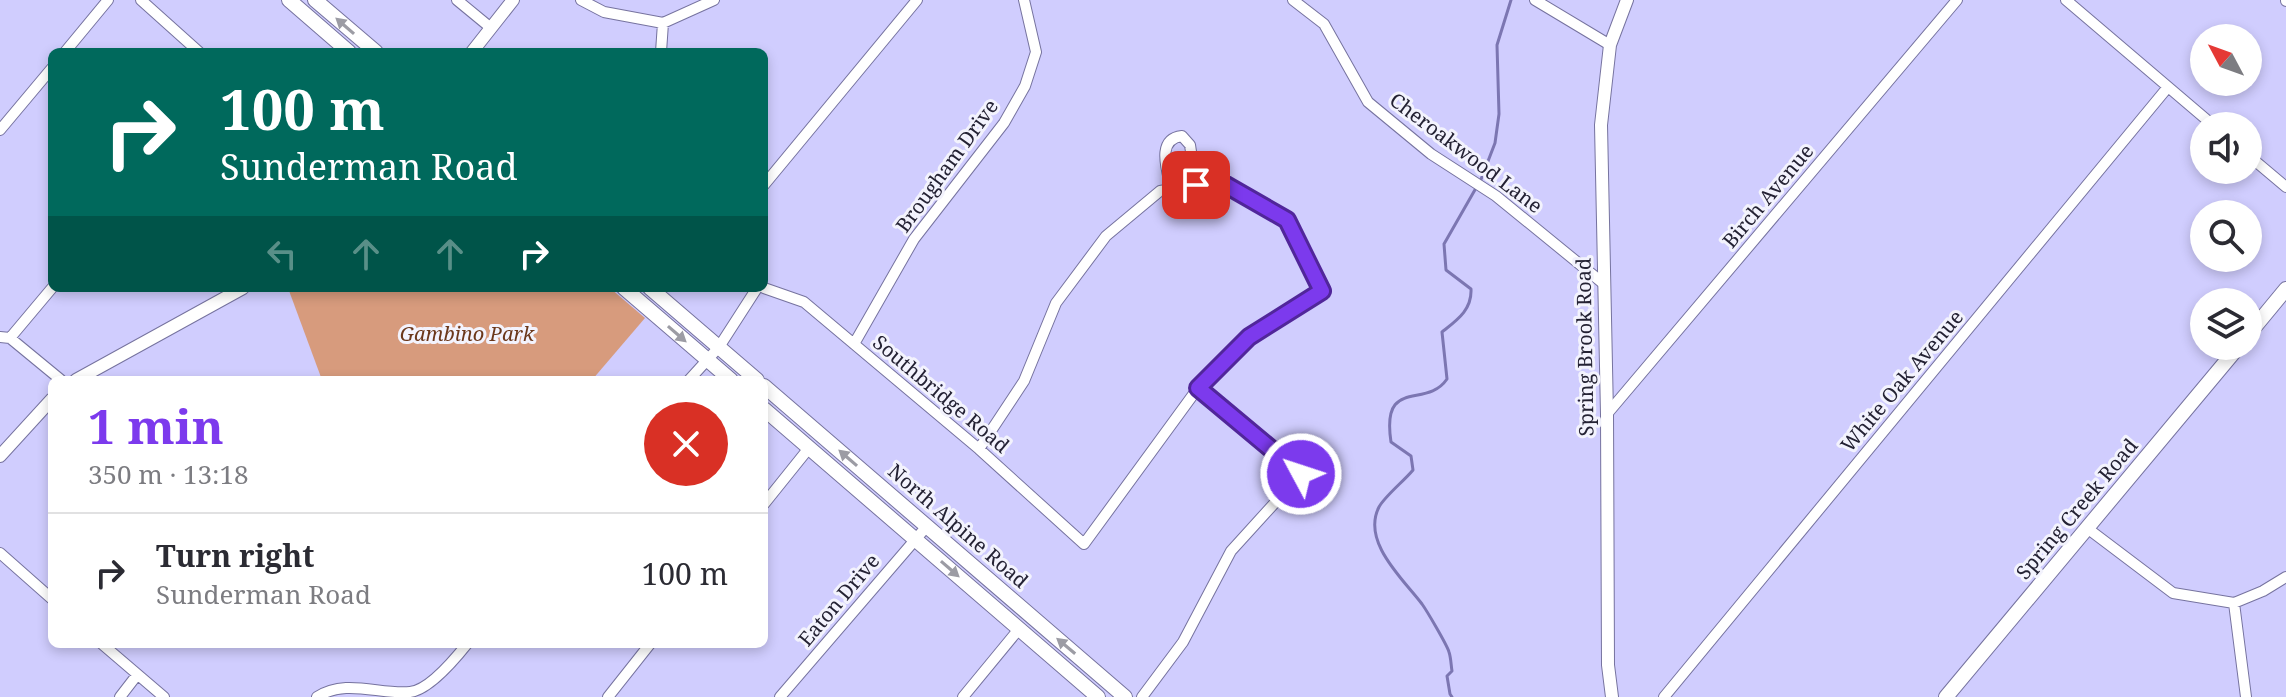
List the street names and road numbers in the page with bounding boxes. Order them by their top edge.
street label: Cheroakwood Lane [1384,86,1548,219]
street label: Brougham Drive [889,94,1004,238]
street label: Birch Avenue [1716,138,1819,253]
street label: Spring Brook Road [1569,258,1600,436]
street label: White Oak Avenue [1834,304,1969,457]
street label: Southbridge Road [867,329,1015,459]
street label: Spring Creek Road [2010,433,2144,585]
street label: North Alpine Road [883,457,1034,594]
street label: Eaton Drive [792,548,885,652]

